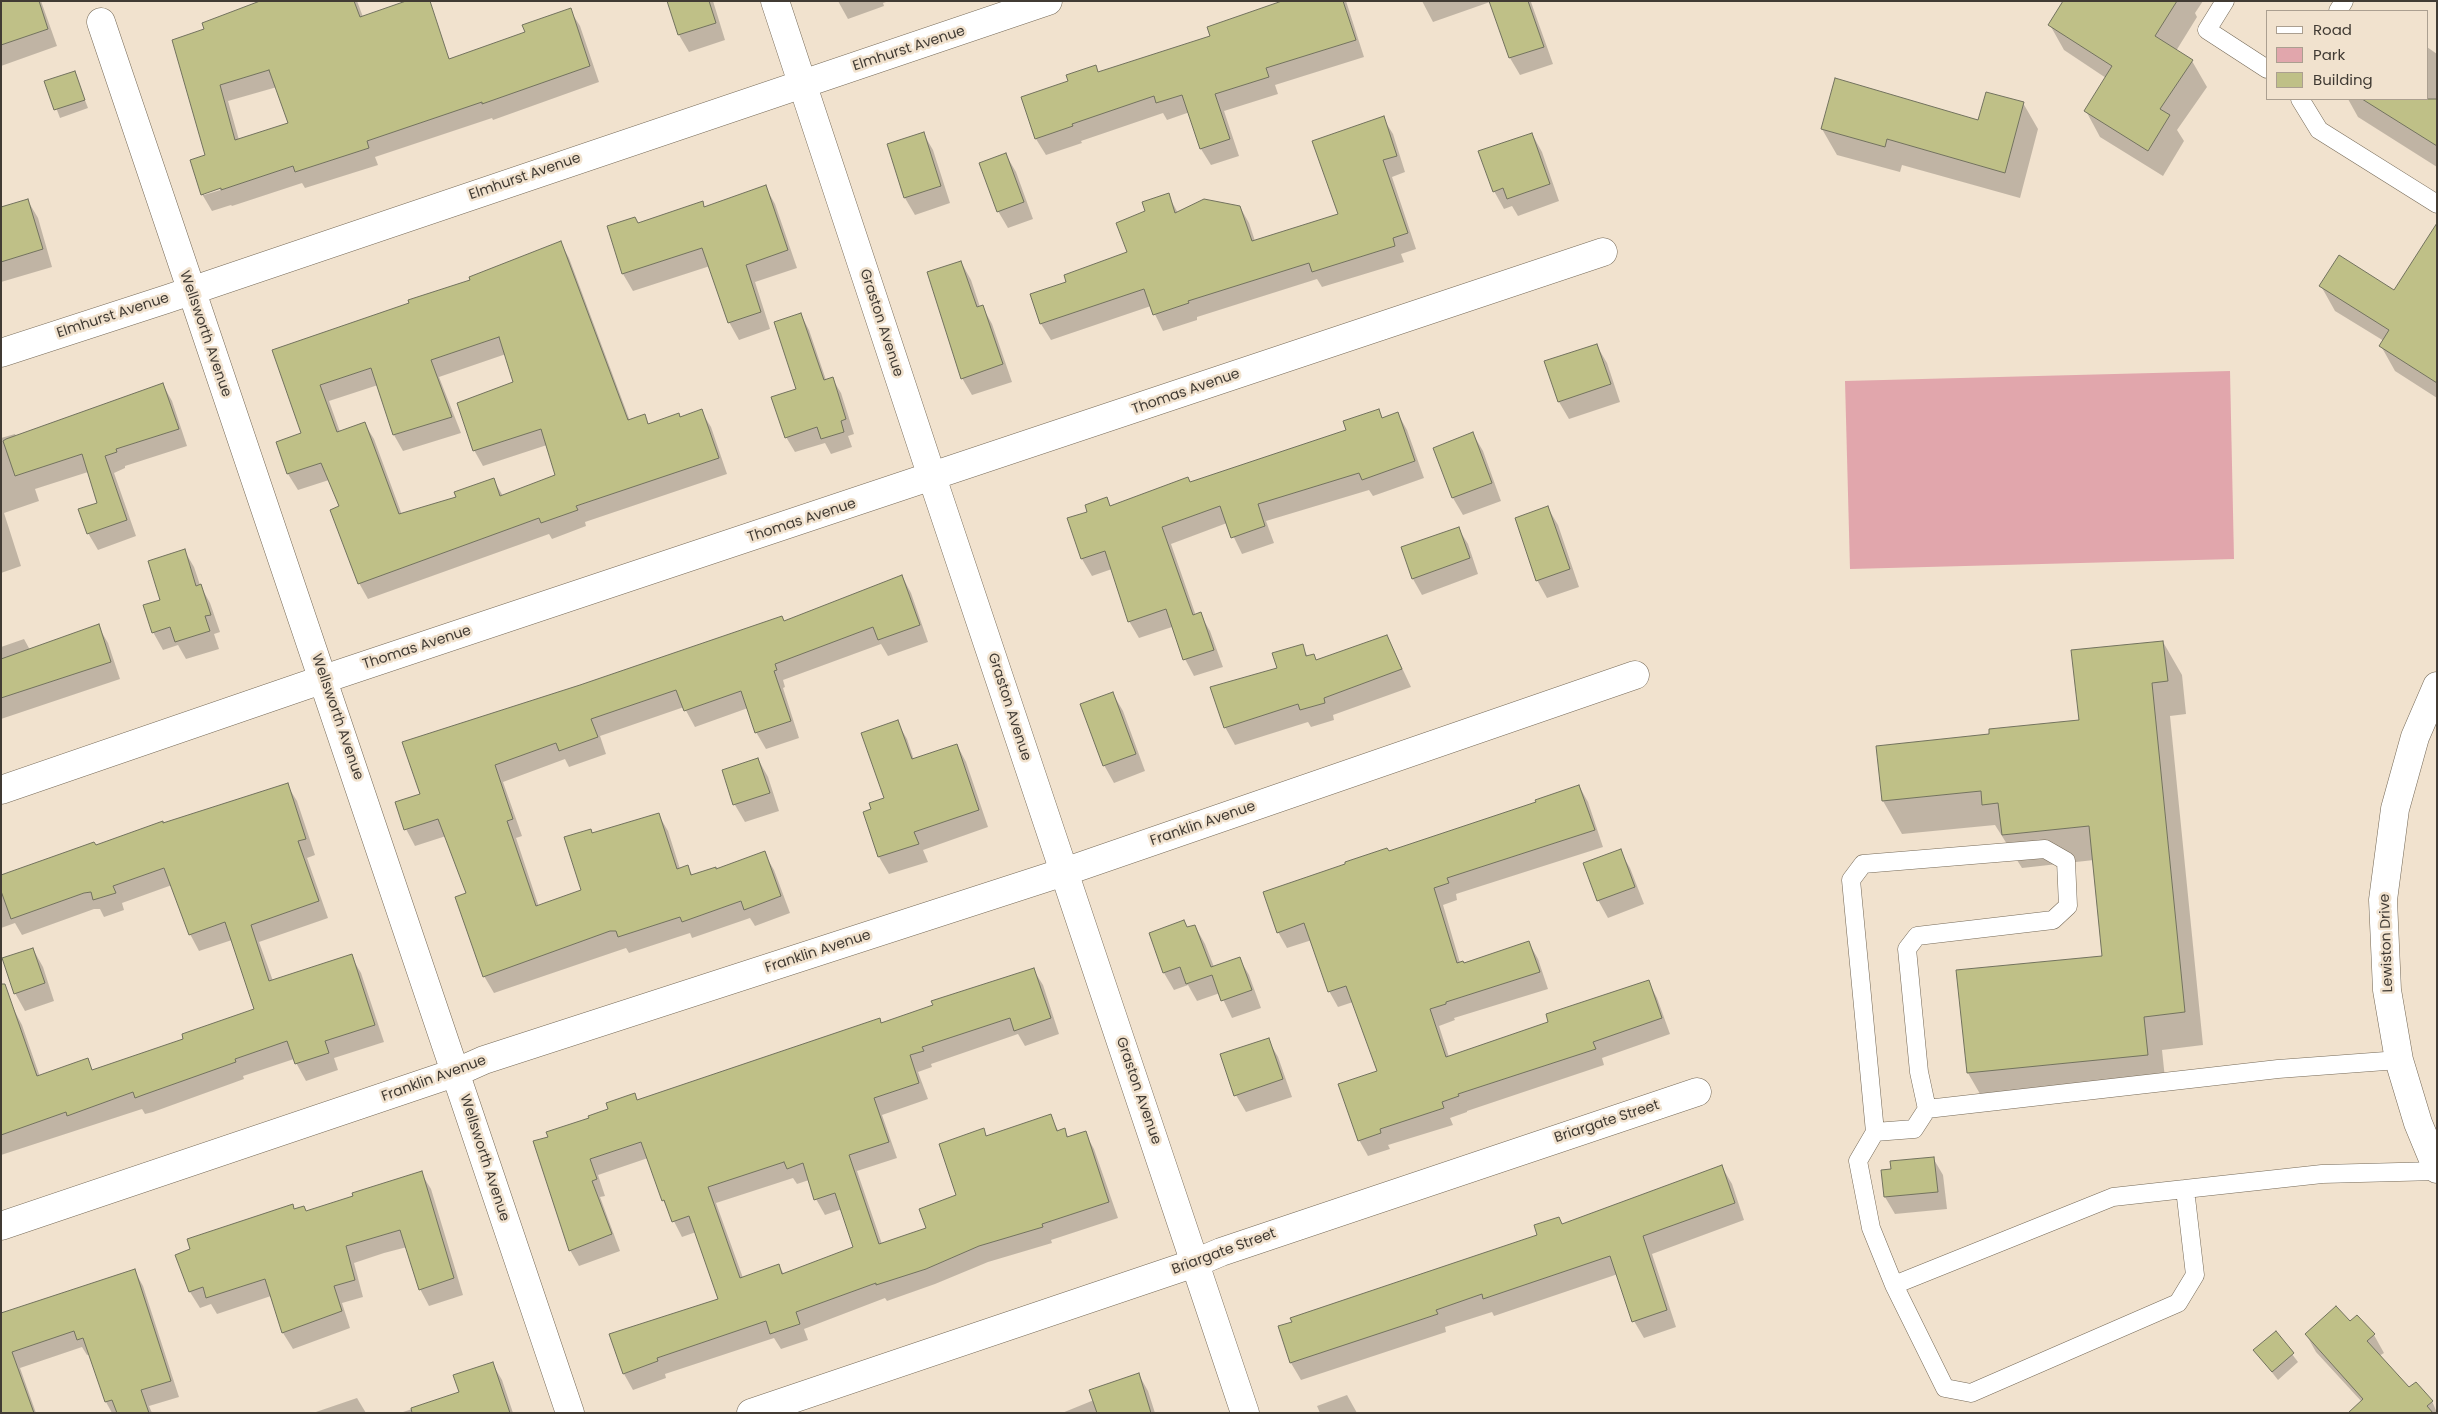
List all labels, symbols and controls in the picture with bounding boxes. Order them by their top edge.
legend [2266,10,2428,100]
text: Road [2313,19,2352,40]
street label: Elmhurst Avenue [851,23,967,75]
text: Park [2313,44,2345,65]
text: Building [2313,69,2373,90]
street label: Elmhurst Avenue [467,150,583,204]
street label: Graston Avenue [856,267,906,379]
street label: Wellsworth Avenue [175,269,235,399]
street label: Elmhurst Avenue [55,290,171,342]
street label: Thomas Avenue [1130,366,1242,418]
street label: Thomas Avenue [746,496,858,546]
street label: Thomas Avenue [361,623,473,673]
street label: Graston Avenue [984,651,1034,763]
street label: Wellsworth Avenue [307,652,367,782]
street label: Franklin Avenue [1148,798,1258,850]
street label: Lewiston Drive [2377,893,2397,993]
street label: Franklin Avenue [763,927,873,977]
street label: Graston Avenue [1112,1035,1164,1147]
street label: Franklin Avenue [379,1052,489,1106]
street label: Wellsworth Avenue [456,1092,512,1224]
street label: Briargate Street [1552,1097,1662,1147]
street label: Briargate Street [1170,1225,1278,1279]

